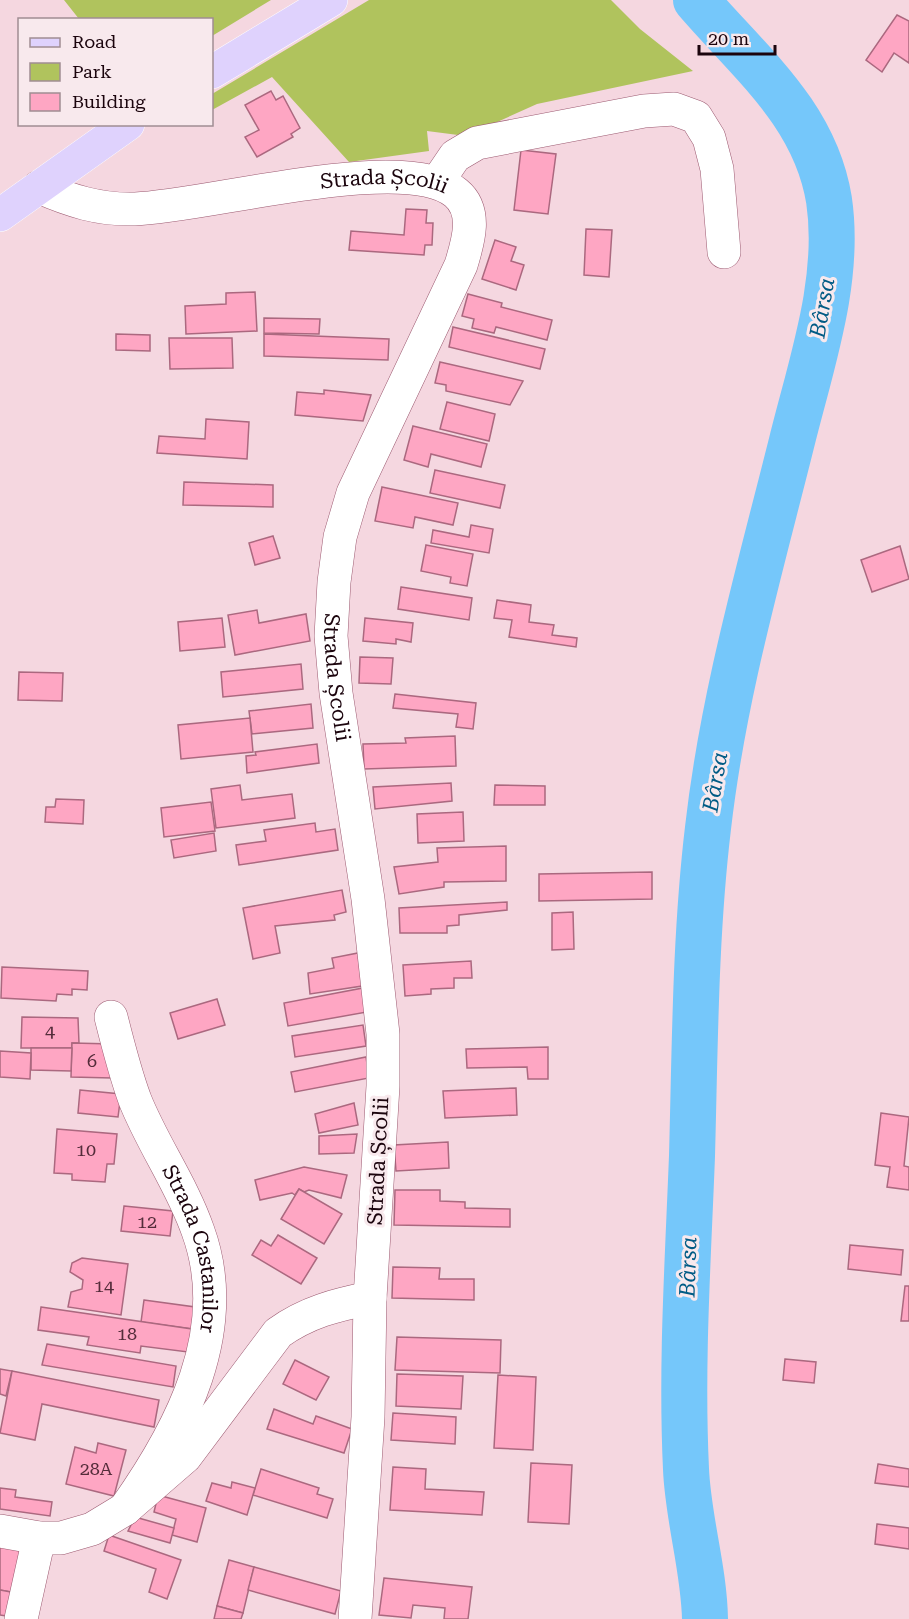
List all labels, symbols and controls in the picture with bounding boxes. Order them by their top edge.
legend [18,18,213,126]
scale bar [699,18,776,56]
text: 20 m [708,28,749,49]
text: Road [72,31,117,52]
text: Park [72,61,112,82]
text: Building [72,91,146,112]
street label: Strada Școlii [319,165,453,198]
water label: Bârsa [804,276,840,341]
street label: Strada Școlii [319,613,355,743]
water label: Bârsa [697,750,733,815]
house number: 4 [45,1020,55,1041]
house number: 6 [87,1050,97,1071]
street label: Strada Școlii [363,1096,395,1226]
house number: 10 [76,1139,96,1160]
street label: Strada Castanilor [157,1161,222,1335]
house number: 12 [137,1211,157,1232]
water label: Bârsa [674,1236,702,1299]
house number: 14 [94,1275,114,1296]
house number: 18 [117,1323,137,1344]
house number: 28A [80,1458,113,1479]

